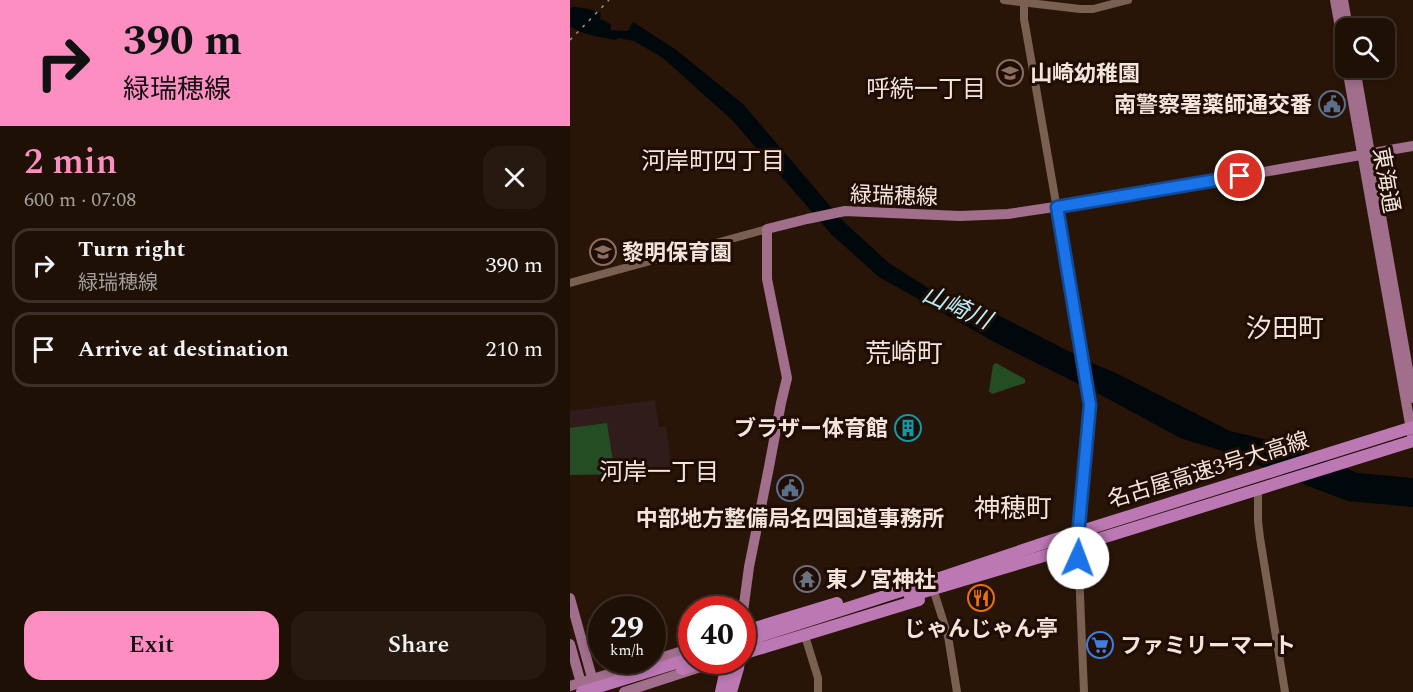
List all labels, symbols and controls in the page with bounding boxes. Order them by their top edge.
text: 390 m [123,10,242,73]
map controls [1335,18,1395,78]
button: search [1335,18,1395,78]
icon: right [24,24,102,102]
school or university icon: 山崎幼稚園 [995,58,1025,88]
place label: 山崎幼稚園 [1030,58,1140,91]
text: 緑瑞穂線 [123,69,231,111]
district label: 呼続一丁目 [866,72,986,108]
place label: 南警察署薬師通交番 [1114,89,1312,122]
public building icon: 南警察署薬師通交番 [1317,89,1347,119]
text: 2 min [24,135,117,190]
district label: 河岸町四丁目 [641,144,785,180]
street label: 東海通 [1364,145,1408,216]
button: close [483,146,546,209]
pin [1214,150,1265,201]
icon: arrive [1223,159,1256,192]
street label: 緑瑞穂線 [849,178,939,215]
text: 600 m · 07:08 [24,185,136,215]
text: Turn right [78,233,185,266]
school or university icon: 黎明保育園 [588,237,618,267]
place label: 黎明保育園 [622,237,732,270]
icon: right [27,249,60,282]
text: 390 m [486,249,543,282]
text: 緑瑞穂線 [78,268,158,298]
water label: 山崎川 [916,277,1000,340]
district label: 汐田町 [1246,309,1324,349]
icon: arrive [27,333,60,366]
text: Arrive at destination [78,333,289,366]
text: 210 m [486,333,543,366]
district label: 荒崎町 [865,334,943,374]
place label: ブラザー体育館 [734,413,888,446]
building icon: ブラザー体育館 [893,413,923,443]
street label: 名古屋高速3号大高線 [1104,424,1313,517]
district label: 河岸一丁目 [599,455,719,491]
public building icon: 中部地方整備局名四国道事務所 [775,473,805,503]
district label: 神穂町 [974,489,1052,529]
place label: 中部地方整備局名四国道事務所 [636,503,944,536]
position arrow [1046,526,1110,590]
temple icon: 東ノ宮神社 [792,564,822,594]
place label: 東ノ宮神社 [826,564,936,597]
restaurant icon: じゃんじゃん亭 [966,583,996,613]
speed limit sign: 40 [678,596,756,674]
text: 29 [610,605,644,651]
button: Exit [24,611,279,680]
button: Share [291,611,546,680]
place label: じゃんじゃん亭 [904,613,1058,646]
supermarket icon: ファミリーマート [1085,630,1115,660]
place label: ファミリーマート [1120,630,1296,663]
text: km/h [610,639,644,662]

